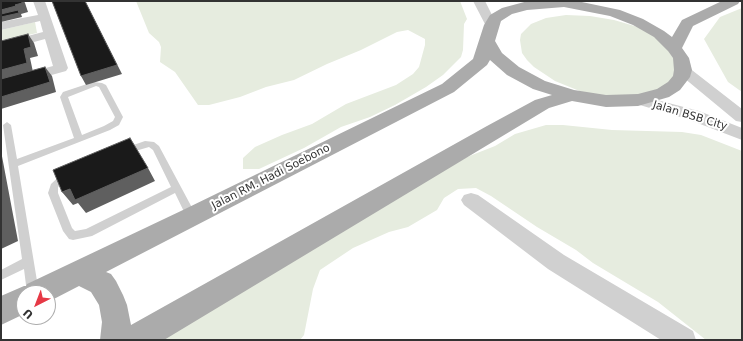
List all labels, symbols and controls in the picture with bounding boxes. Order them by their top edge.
street label: Jalan BSB City [651,98,729,134]
street label: Jalan RM. Hadi Soebono [210,141,332,213]
north arrow [16,285,56,325]
text: U [21,306,36,321]

